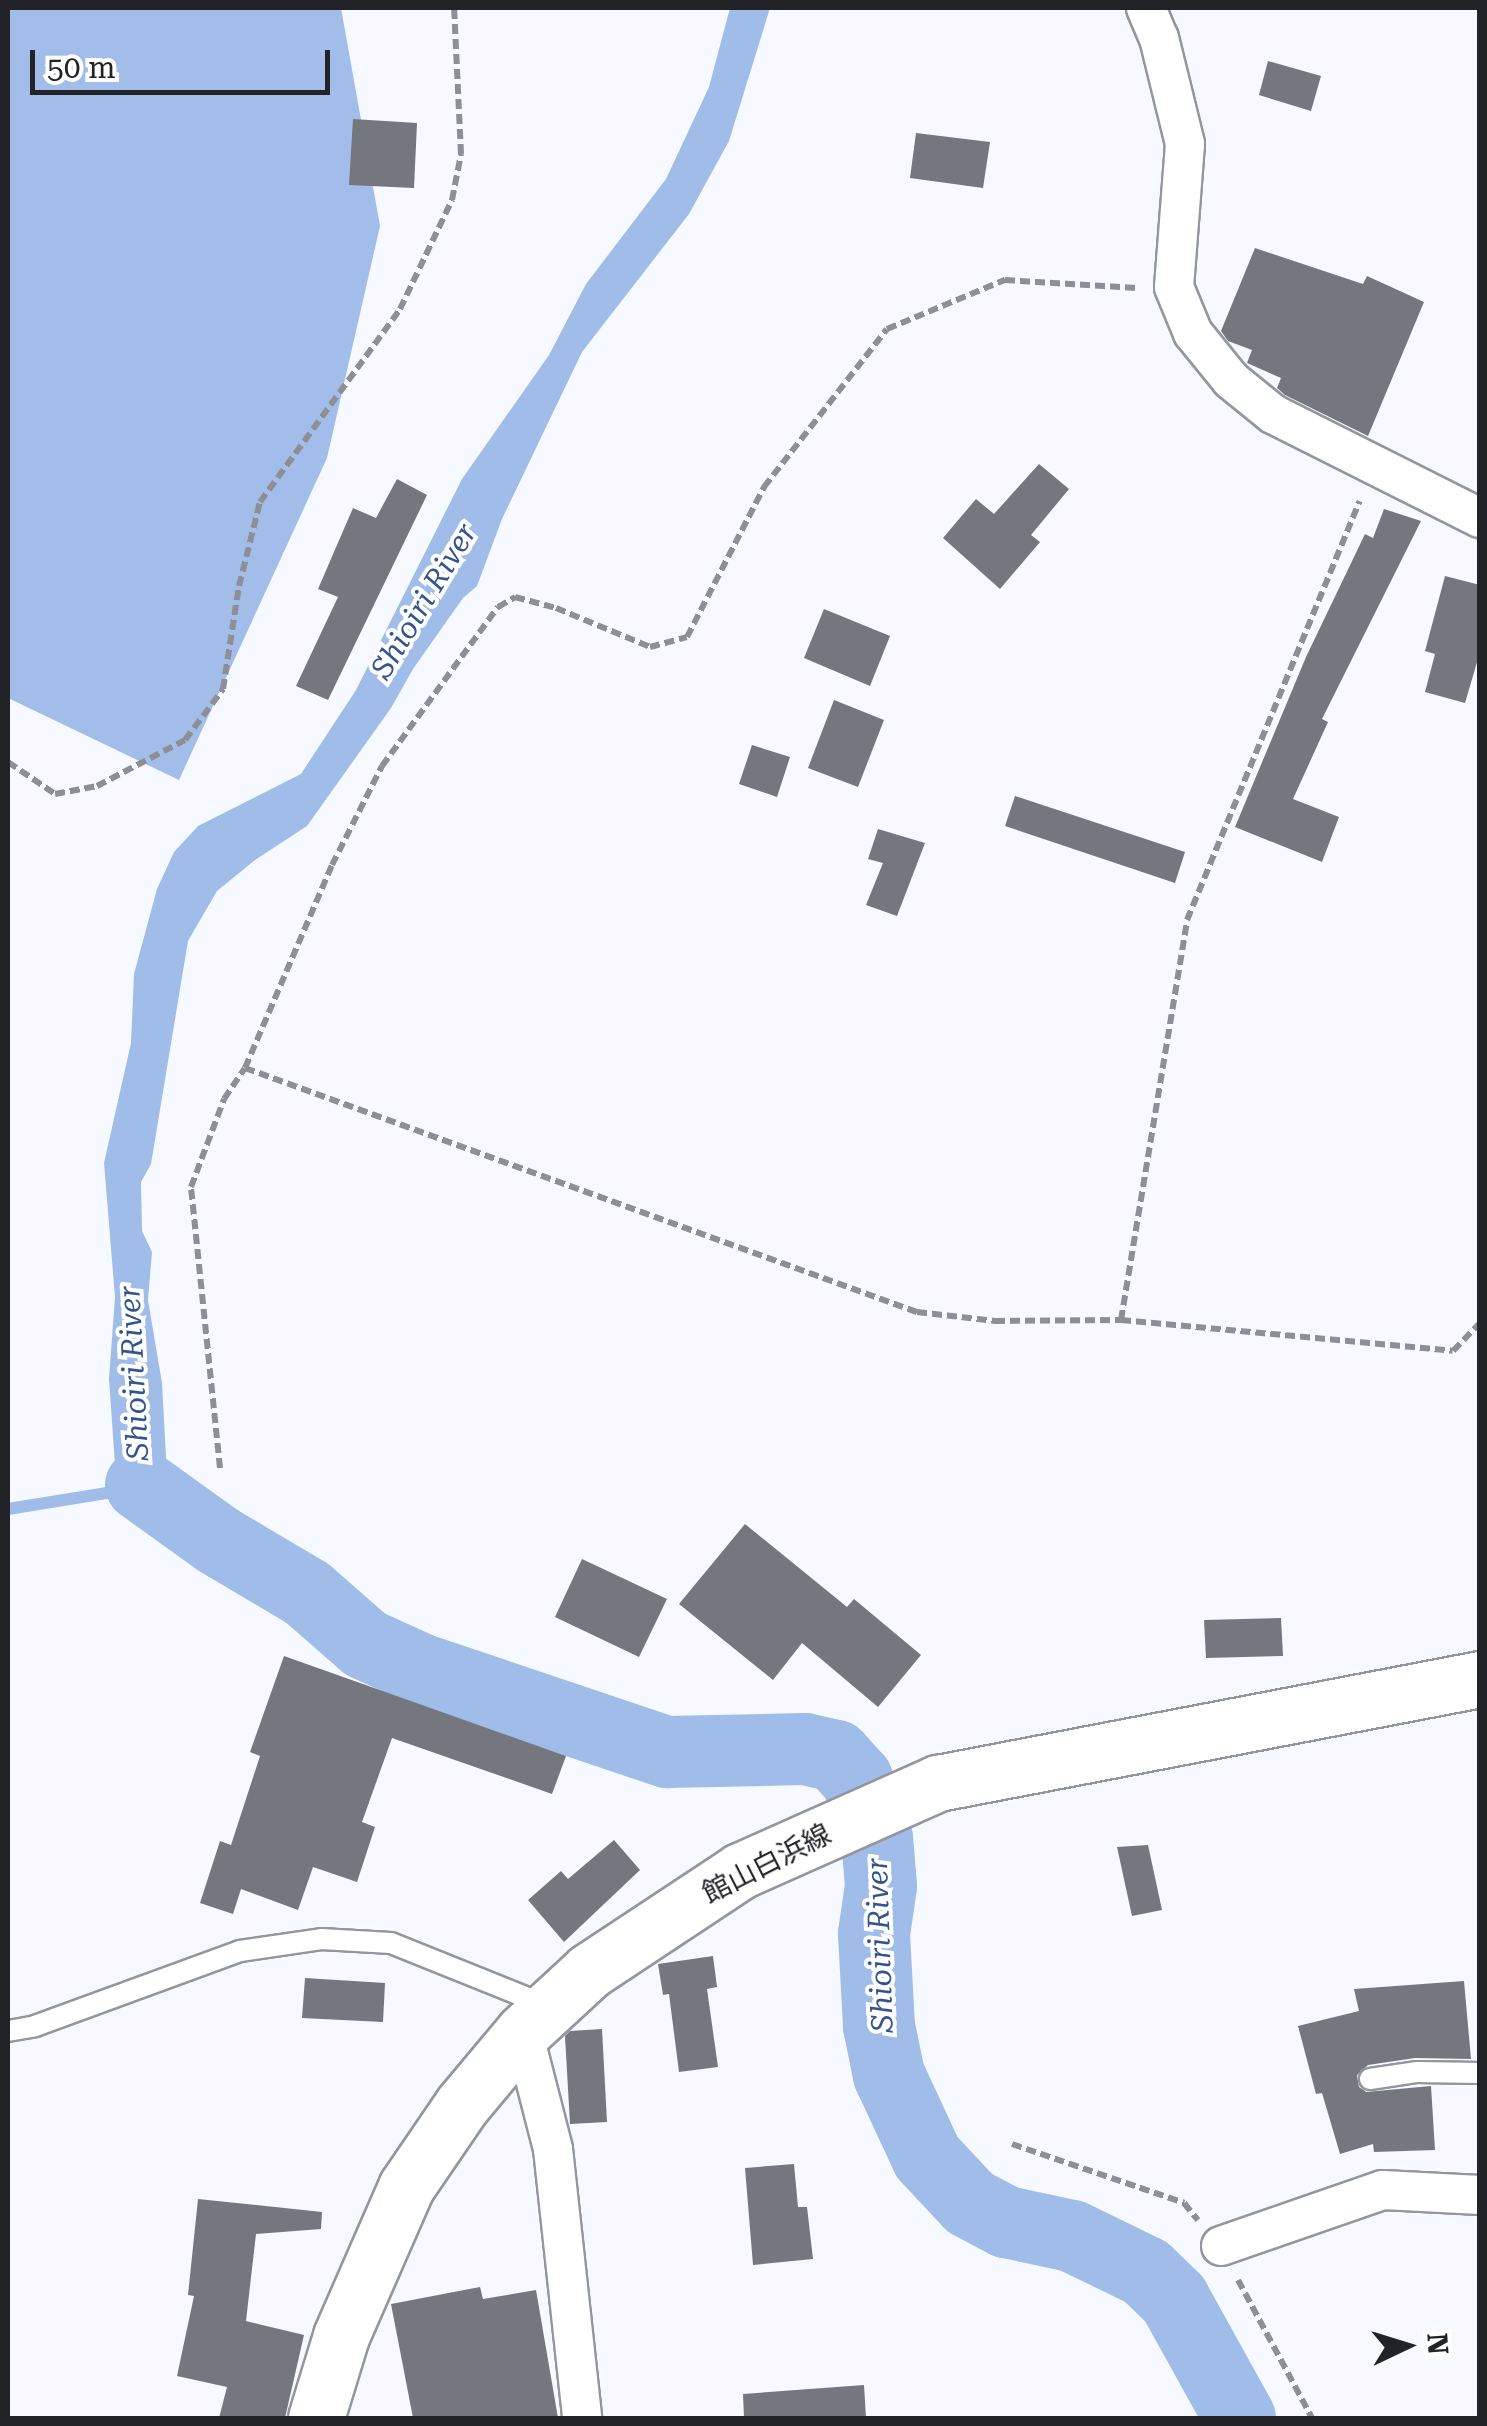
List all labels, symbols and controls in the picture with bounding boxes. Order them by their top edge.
scale bar [35,30,335,92]
text: 50 m [47,50,116,85]
water label: Shioiri River [363,517,485,685]
water label: Shioiri River [111,1285,157,1461]
street label: 館山白浜線 [697,1817,837,1911]
water label: Shioiri River [859,1857,901,2033]
north arrow [1357,2296,1457,2396]
text: N [1420,2332,1455,2356]

